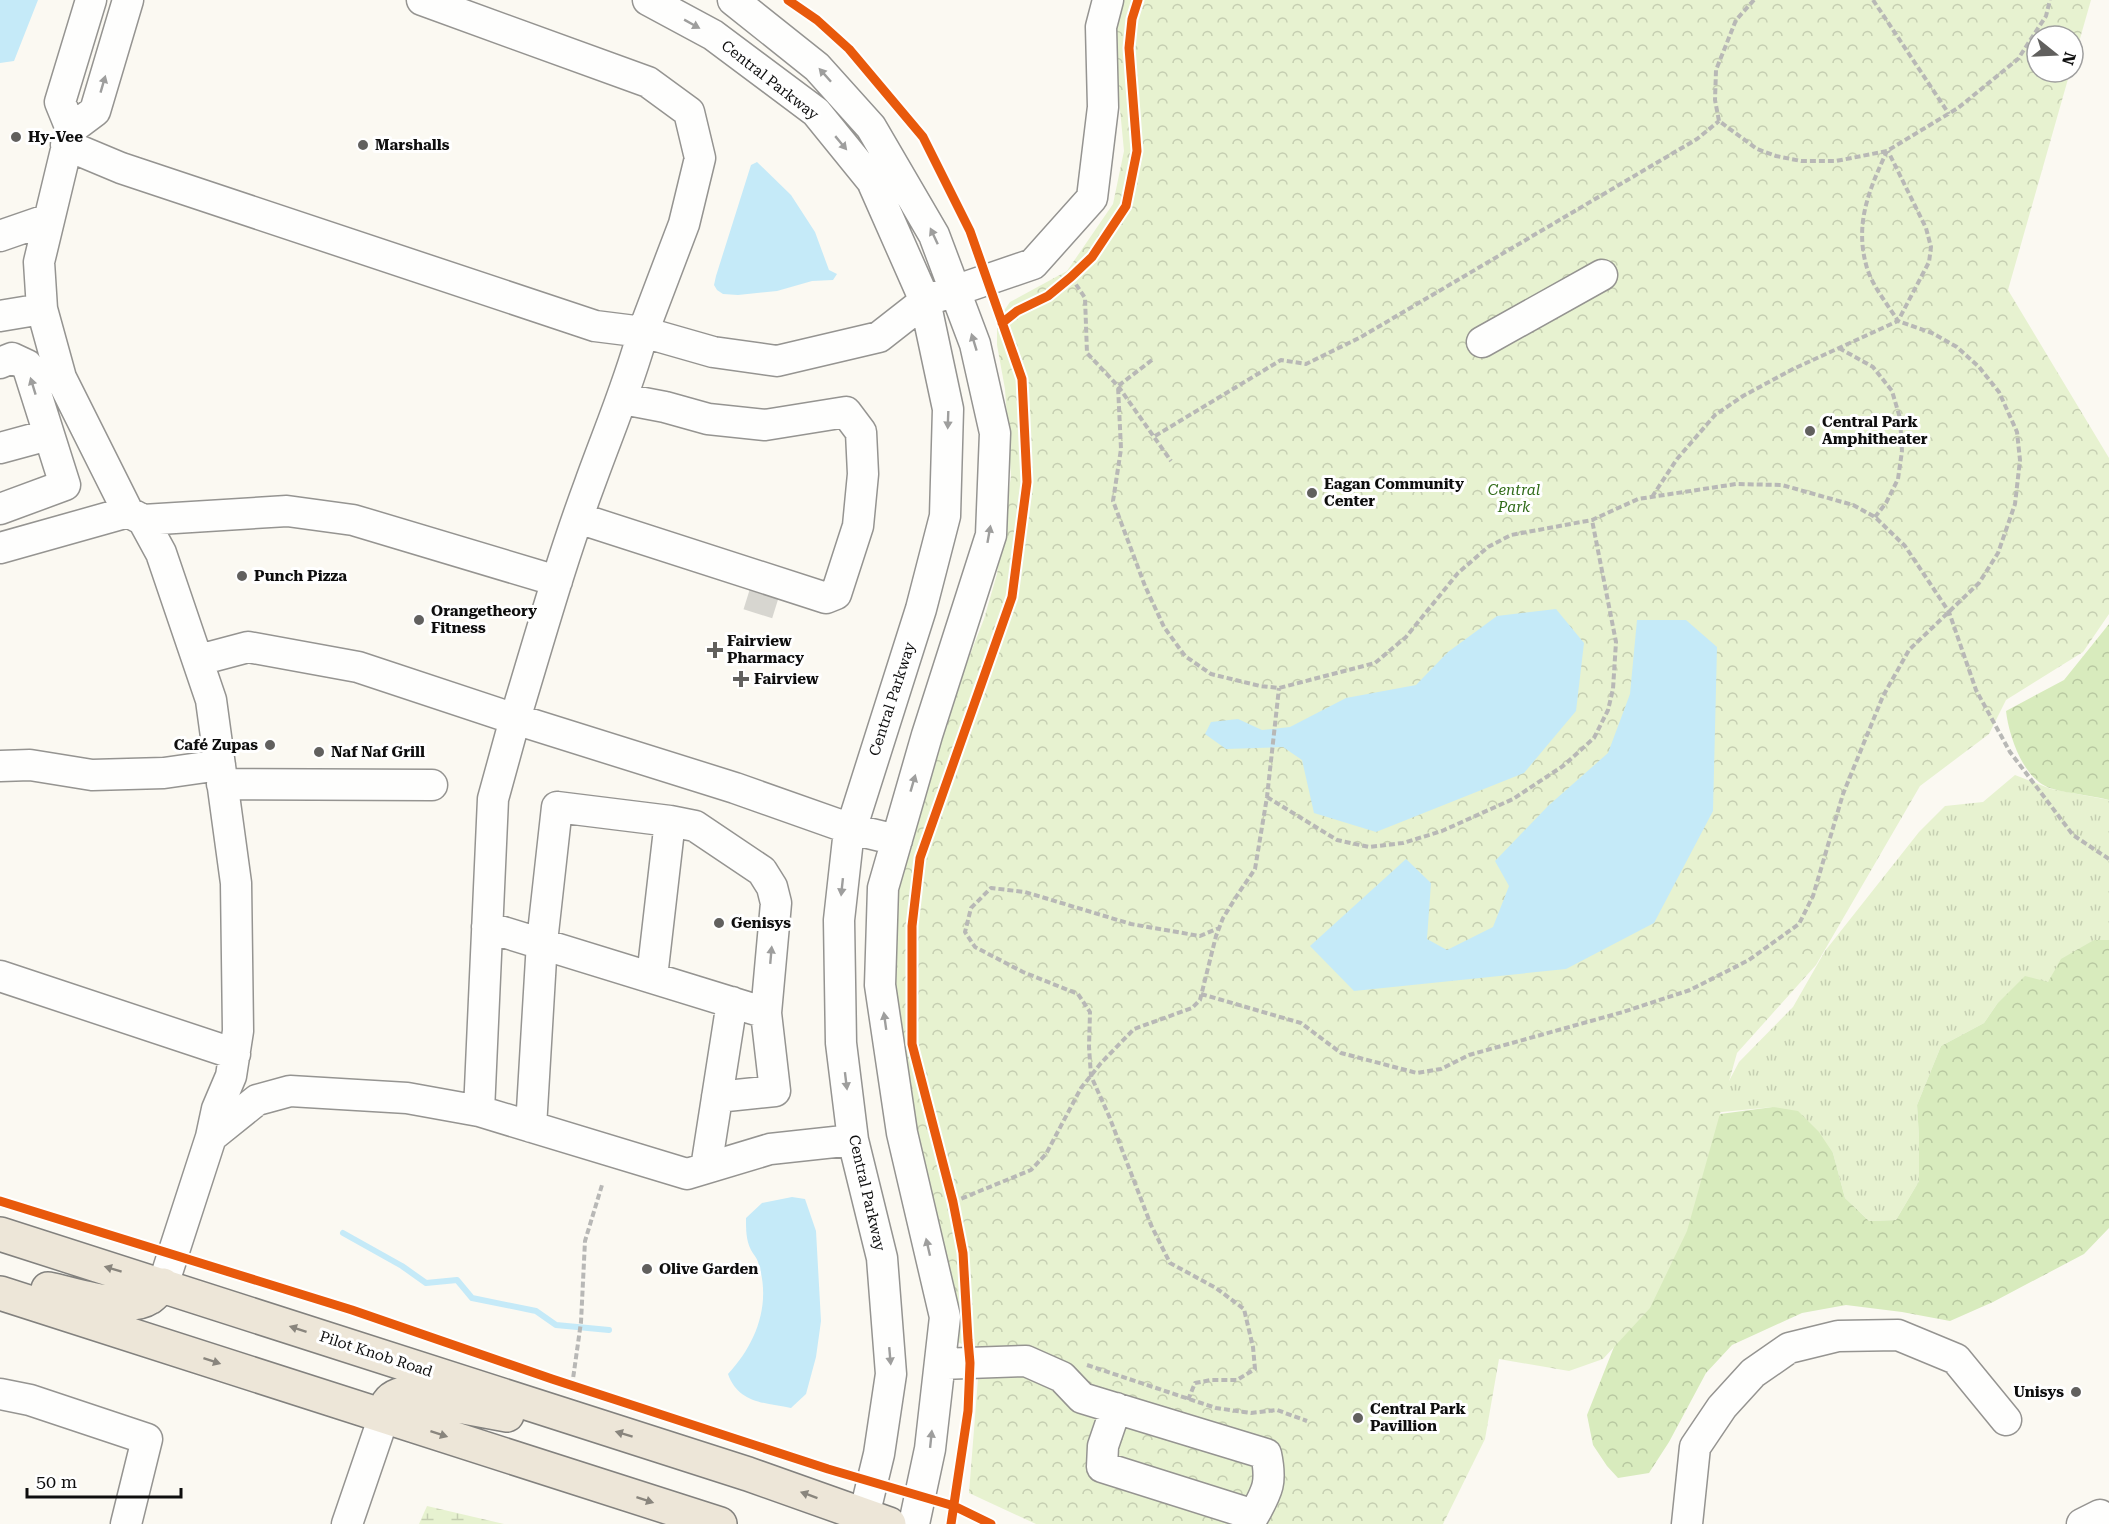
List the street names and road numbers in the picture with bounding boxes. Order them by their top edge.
street label: Central Parkway [718,36,822,124]
street label: Central Parkway [865,640,919,758]
street label: Central Parkway [845,1133,889,1253]
street label: Pilot Knob Road [317,1327,435,1381]

